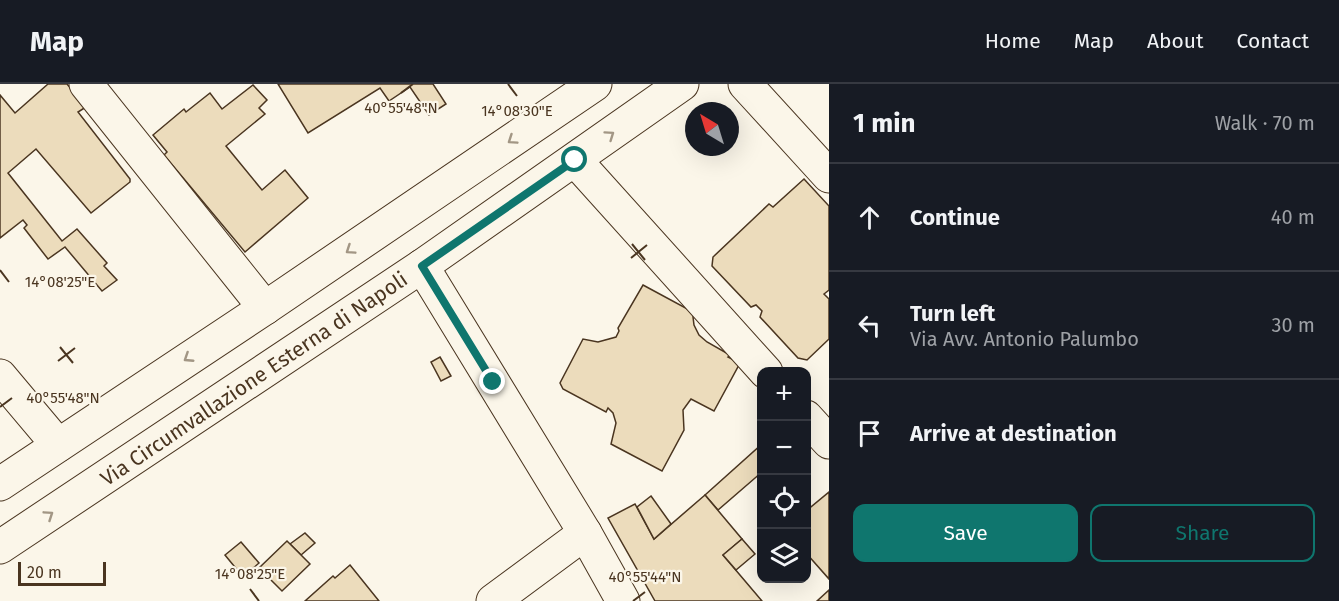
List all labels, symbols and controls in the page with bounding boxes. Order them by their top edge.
text: Map [30,25,84,58]
text: Home [985,28,1041,54]
text: Map [1074,28,1114,54]
text: About [1147,28,1204,54]
text: Contact [1237,28,1309,54]
text: 40°55'48"N [364,99,438,117]
text: 14°08'30"E [481,102,553,120]
north arrow [685,102,739,156]
text: 1 min [853,108,916,139]
text: Walk · 70 m [1215,111,1315,135]
one-way arrow [604,131,615,142]
one-way arrow [507,133,518,144]
route start [561,146,587,172]
icon: ahead [853,201,886,234]
text: Continue [910,204,1000,231]
text: 40 m [1271,205,1315,229]
one-way arrow [346,243,357,254]
street label: Via Circumvallazione Esterna di Napoli [95,266,413,492]
text: 14°08'25"E [25,273,95,291]
text: Turn left [910,300,995,327]
icon: left [853,309,886,342]
text: 30 m [1271,313,1315,337]
text: Via Avv. Antonio Palumbo [910,327,1139,351]
one-way arrow [184,351,194,363]
map controls [757,367,811,583]
button: + [757,367,811,421]
route end [479,368,505,394]
text: 40°55'48"N [26,389,100,407]
icon: arrive [853,417,886,450]
text: Arrive at destination [910,420,1117,447]
button: − [757,421,811,475]
button: locate [757,475,811,529]
button: Save [853,504,1078,562]
button: Share [1090,504,1315,562]
one-way arrow [42,511,53,522]
button: layers [757,529,811,583]
scale bar [18,559,106,586]
text: 20 m [27,563,62,582]
text: 14°08'25"E [215,565,285,583]
text: 40°55'44"N [609,568,681,586]

